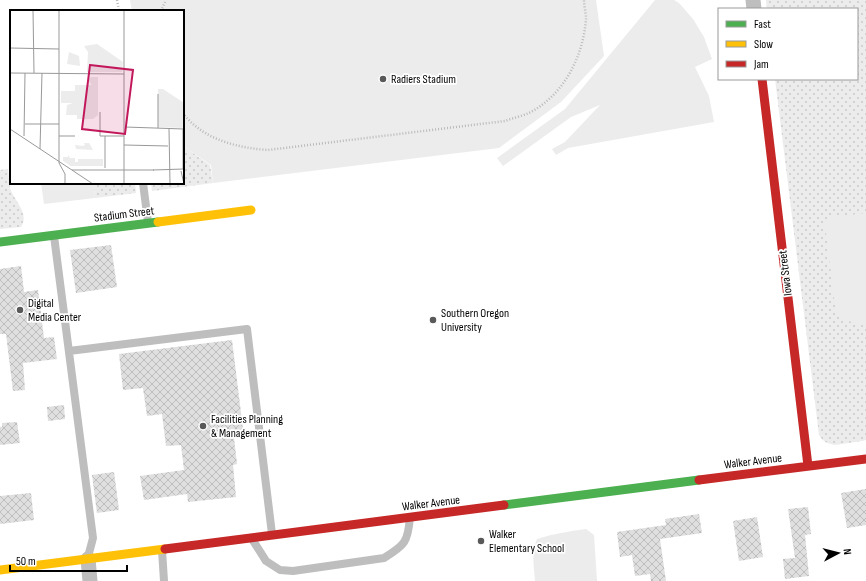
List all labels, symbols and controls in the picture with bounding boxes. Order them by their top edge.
legend [718,8,858,80]
inset map [10,10,184,184]
text: Fast [754,17,771,32]
text: Slow [754,37,773,52]
text: Jam [753,57,769,72]
place label: Radiers Stadium [391,72,456,87]
marker: Radiers Stadium [378,74,388,84]
street label: Stadium Street [93,203,155,226]
street label: Iowa Street [775,249,796,297]
place label: Digital Media Center [28,296,82,325]
marker: Digital Media Center [15,305,25,315]
place label: Southern Oregon University [441,306,509,335]
marker: Southern Oregon University [428,315,438,325]
place label: Facilities Planning & Management [211,412,283,441]
marker: Facilities Planning & Management [198,421,208,431]
street label: Walker Avenue [723,450,783,472]
street label: Walker Avenue [401,492,461,514]
place label: Walker Elementary School [489,527,564,556]
north arrow [818,533,858,573]
marker: Walker Elementary School [476,536,486,546]
scale bar [10,547,127,573]
text: N [841,548,854,556]
text: 50 m [16,554,36,569]

